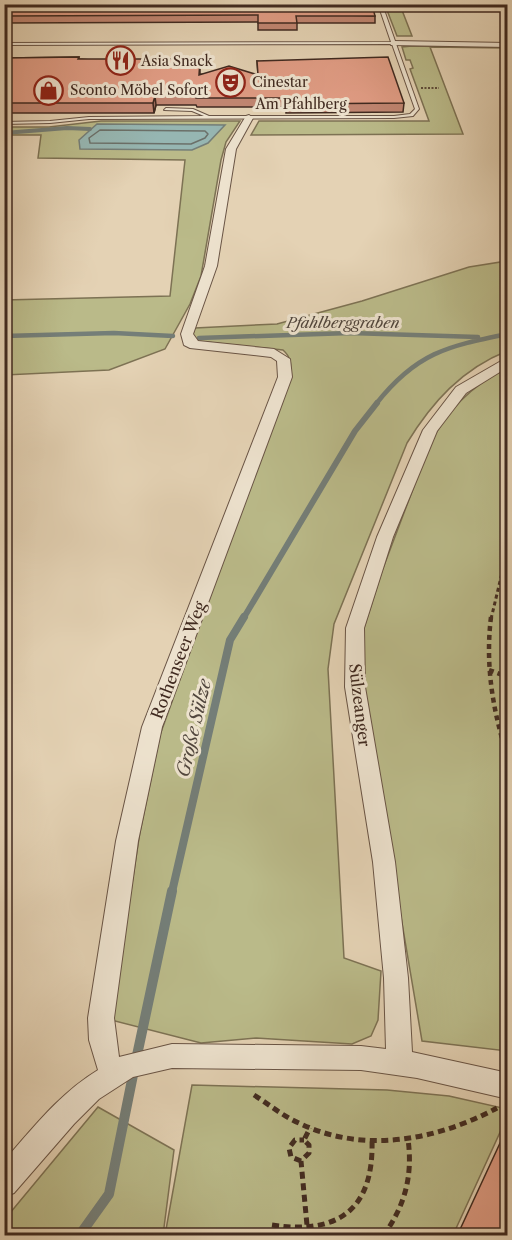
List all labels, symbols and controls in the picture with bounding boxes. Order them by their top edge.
restaurant icon: Asia Snack [104,45,136,77]
place label: Asia Snack [140,52,214,70]
theatre icon: Cinestar [215,66,247,98]
place label: Cinestar [252,73,308,91]
shop icon: Sconto Möbel Sofort [33,74,65,106]
place label: Sconto Möbel Sofort [70,81,208,99]
street label: Am Pfahlberg [254,95,347,113]
water label: Pfahlberggraben [285,313,400,332]
street label: Rothenseer Weg [146,598,210,722]
street label: Sülzeanger [345,662,375,748]
water label: Große Sülze [172,676,216,779]

